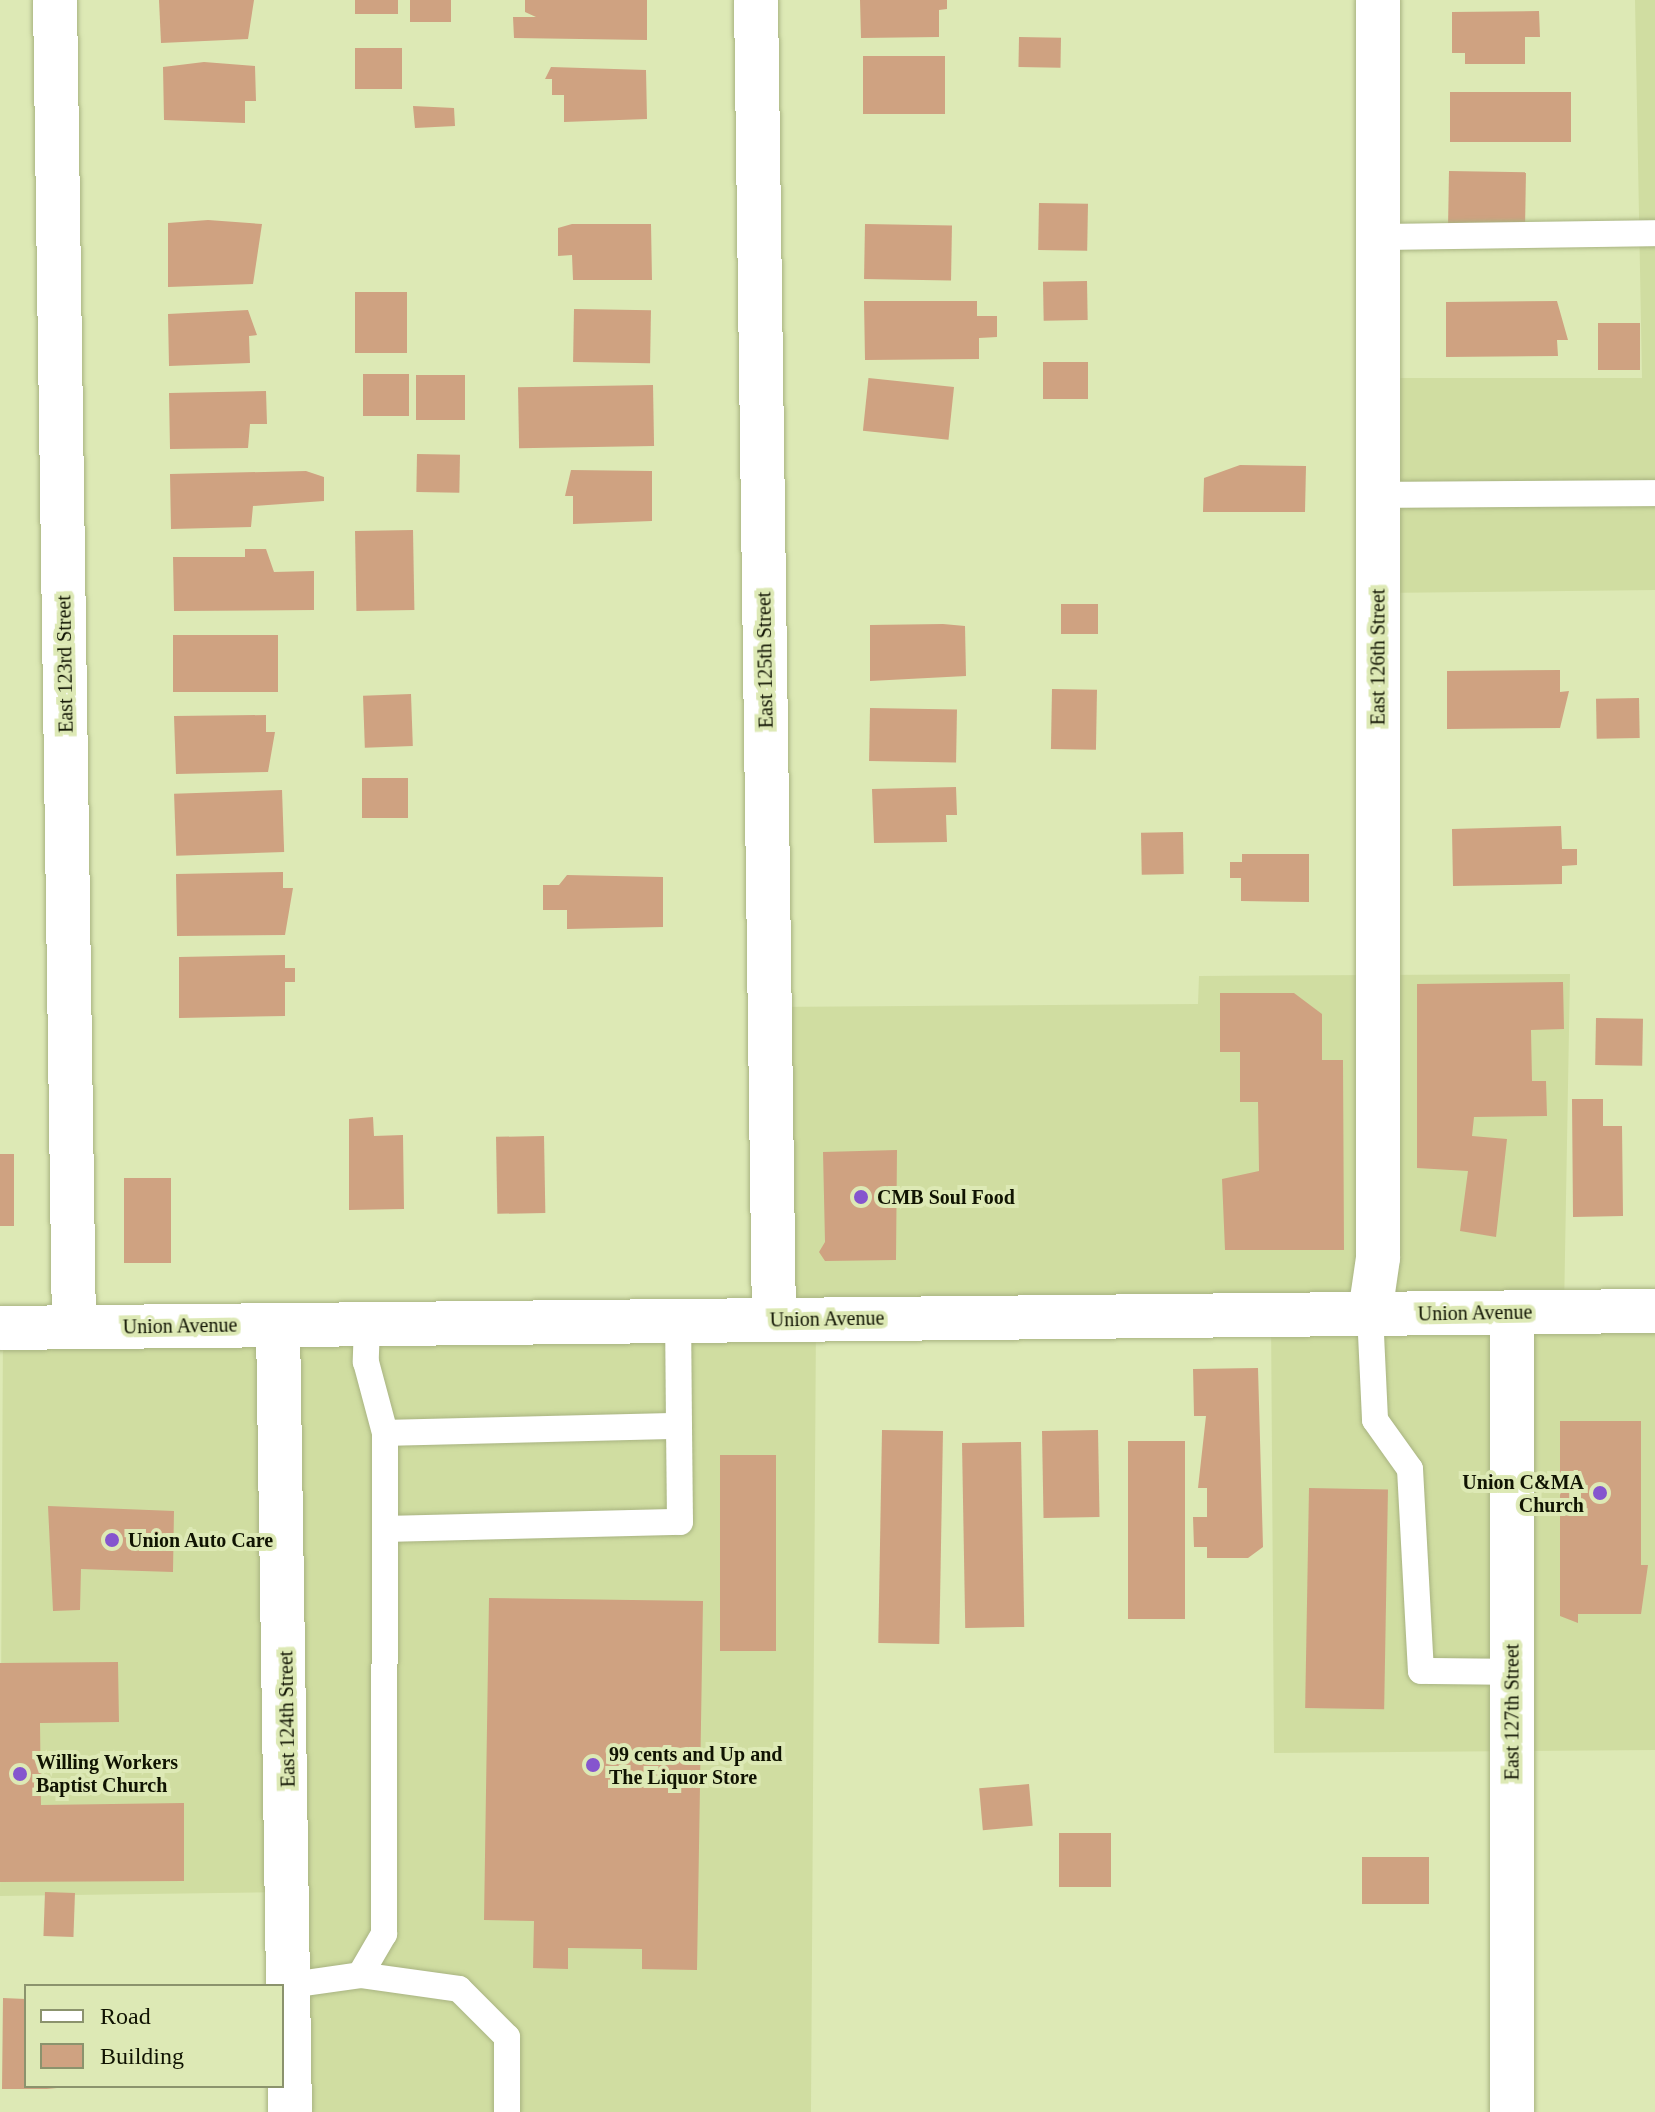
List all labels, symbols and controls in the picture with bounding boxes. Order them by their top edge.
street label: East 126th Street [1366,589,1390,725]
street label: East 125th Street [752,591,778,729]
street label: East 123rd Street [52,595,78,733]
place label: CMB Soul Food [877,1185,1015,1209]
marker: CMB Soul Food [852,1188,870,1206]
street label: Union Avenue [1417,1300,1533,1326]
street label: Union Avenue [769,1306,885,1332]
street label: Union Avenue [122,1313,238,1339]
place label: Union C&MA Church [1462,1470,1584,1517]
marker: Union C&MA Church [1591,1484,1609,1502]
place label: Union Auto Care [128,1528,274,1552]
marker: Union Auto Care [103,1531,121,1549]
street label: East 127th Street [1500,1644,1524,1780]
street label: East 124th Street [274,1650,300,1788]
place label: 99 cents and Up and The Liquor Store [609,1742,782,1789]
place label: Willing Workers Baptist Church [36,1750,178,1797]
marker: 99 cents and Up and The Liquor Store [584,1756,602,1774]
marker: Willing Workers Baptist Church [11,1765,29,1783]
legend [24,1984,284,2088]
text: Road [100,2003,151,2029]
text: Building [100,2043,184,2069]

